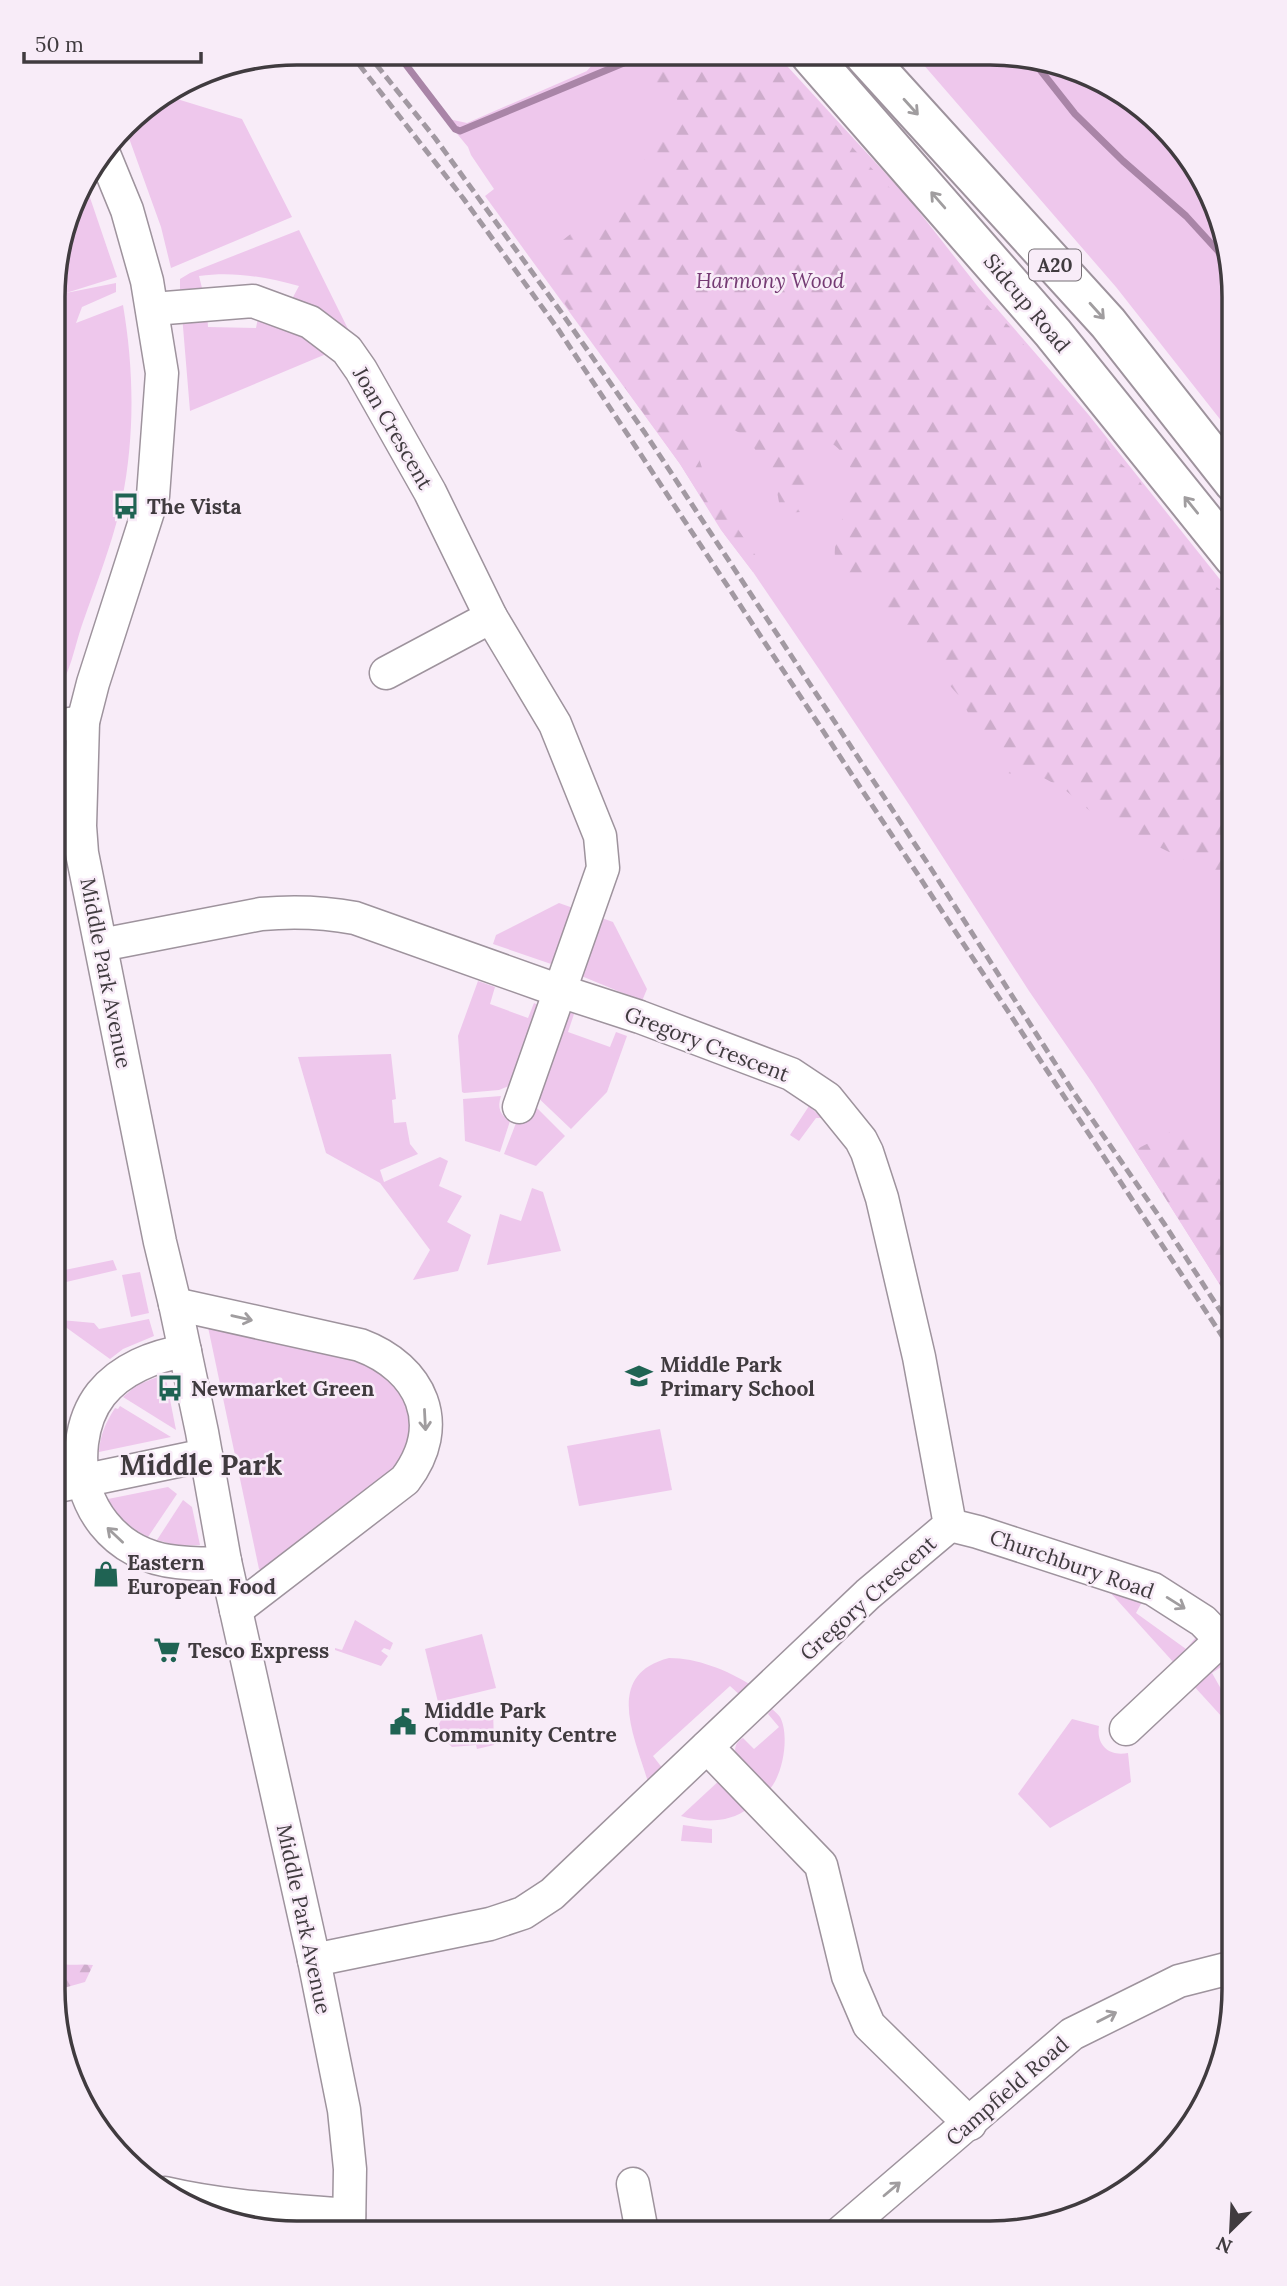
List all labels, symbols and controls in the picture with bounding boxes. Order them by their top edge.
scale bar [24,21,201,65]
text: 50 m [35,31,84,58]
one-way arrow [903,97,919,115]
one-way arrow [930,191,946,209]
street label: Sidcup Road [978,248,1076,358]
road number: A20 [1029,249,1081,280]
park label: Harmony Wood [696,267,845,294]
one-way arrow [1089,302,1105,320]
street label: Joan Crescent [347,361,439,495]
bus stop icon: The Vista [111,491,141,521]
place label: The Vista [147,493,242,520]
one-way arrow [1184,496,1199,515]
street label: Middle Park Avenue [74,875,138,1071]
street label: Gregory Crescent [621,1000,794,1088]
one-way arrow [230,1312,253,1326]
place label: Middle Park Primary School [660,1351,815,1402]
school or university icon: Middle Park Primary School [624,1361,654,1391]
bus stop icon: Newmarket Green [155,1373,185,1403]
place label: Newmarket Green [191,1375,374,1402]
one-way arrow [418,1408,431,1431]
district label: Middle Park [120,1447,283,1483]
street label: Churchbury Road [986,1523,1158,1605]
one-way arrow [107,1526,124,1543]
street label: Gregory Crescent [794,1529,942,1666]
place label: Eastern European Food [127,1549,276,1600]
shop icon: Eastern European Food [91,1559,121,1589]
one-way arrow [1165,1596,1185,1610]
supermarket icon: Tesco Express [152,1635,182,1665]
place label: Tesco Express [188,1637,329,1664]
place label: Middle Park Community Centre [424,1697,617,1748]
public building icon: Middle Park Community Centre [388,1707,418,1737]
street label: Middle Park Avenue [271,1822,337,2016]
one-way arrow [1096,2010,1117,2024]
street label: Campfield Road [940,2030,1074,2152]
one-way arrow [883,2181,901,2197]
north arrow [1196,2195,1266,2265]
text: N [1212,2231,1236,2259]

